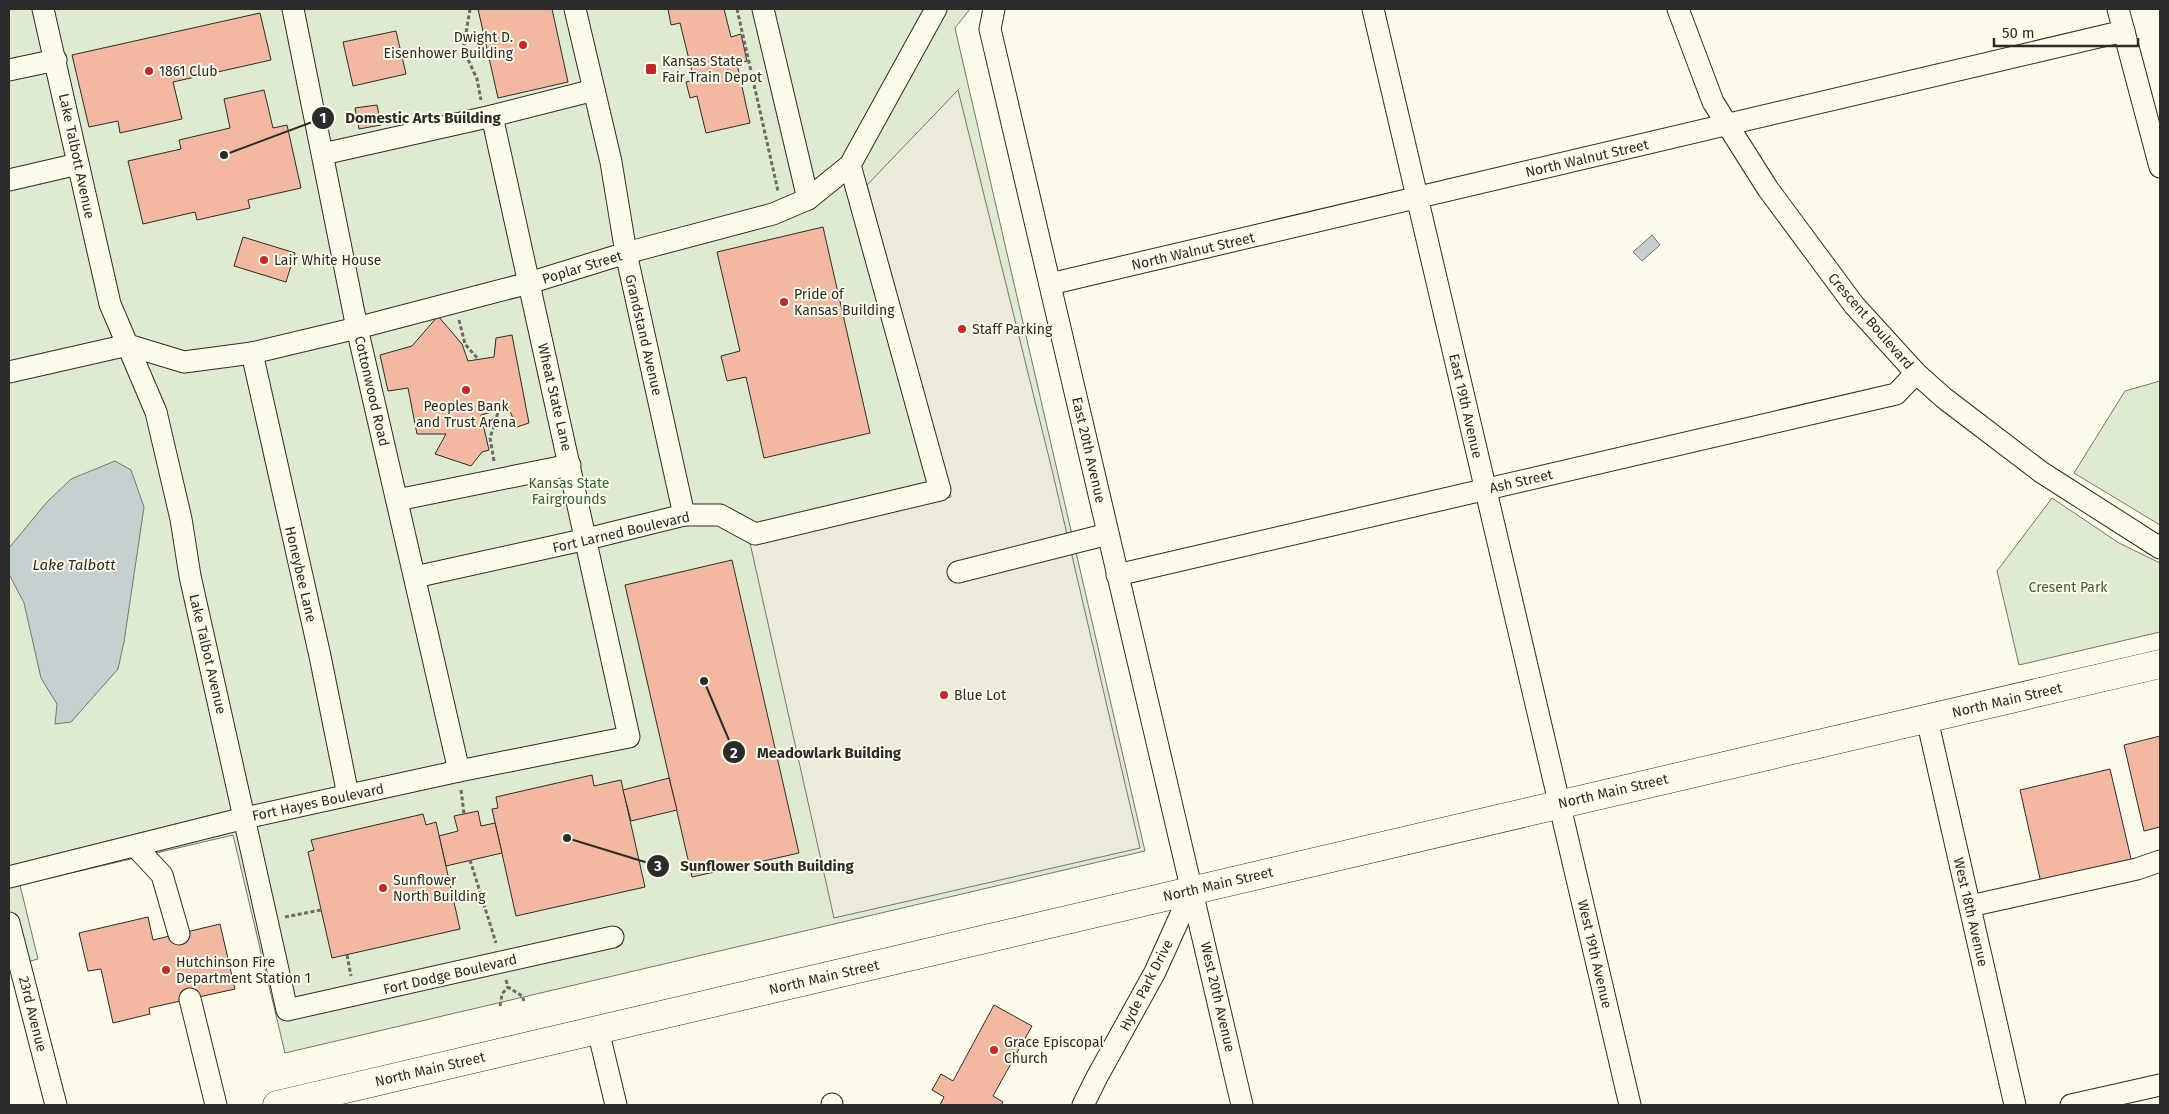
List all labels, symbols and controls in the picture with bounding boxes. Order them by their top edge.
scale bar [1994,15,2138,47]
text: 50 m [2002,24,2035,42]
place label: Dwight D. Eisenhower Building [384,29,514,62]
marker: Dwight D. Eisenhower Building [517,39,529,51]
place label: Kansas State Fair Train Depot [662,53,763,86]
marker: Kansas State Fair Train Depot [644,62,658,76]
place label: 1861 Club [159,63,218,80]
marker: 1861 Club [143,65,155,77]
street label: Lake Talbott Avenue [55,92,98,220]
callout: Domestic Arts Building [311,103,511,133]
text: 1 [320,109,326,127]
text: Domestic Arts Building [345,109,501,127]
street label: North Walnut Street [1524,136,1651,181]
street label: North Walnut Street [1130,229,1257,274]
street label: Poplar Street [540,247,625,288]
place label: Lair White House [274,252,381,269]
marker: Lair White House [258,254,270,266]
street label: Crescent Boulevard [1824,270,1917,373]
street label: Grandstand Avenue [621,273,666,397]
place label: Pride of Kansas Building [794,286,895,319]
marker: Pride of Kansas Building [778,296,790,308]
place label: Staff Parking [972,321,1053,338]
marker: Staff Parking [956,323,968,335]
street label: Cottonwood Road [351,334,392,448]
street label: Wheat State Lane [534,341,575,453]
street label: East 19th Avenue [1445,352,1486,460]
marker: Peoples Bank and Trust Arena [460,384,472,396]
street label: East 20th Avenue [1068,395,1109,505]
place label: Peoples Bank and Trust Arena [416,398,516,431]
street label: Ash Street [1488,466,1555,497]
park label: Kansas State Fairgrounds [529,475,609,508]
street label: Fort Larned Boulevard [551,508,692,557]
street label: Honeybee Lane [281,524,320,624]
water label: Lake Talbott [32,556,116,574]
park label: Cresent Park [2029,579,2108,596]
street label: Lake Talbot Avenue [185,592,230,716]
street label: North Main Street [1950,679,2065,721]
place label: Blue Lot [954,687,1007,704]
marker: Blue Lot [938,689,950,701]
callout: Meadowlark Building [722,737,911,767]
text: 2 [730,744,738,762]
text: Meadowlark Building [757,744,902,762]
street label: North Main Street [1556,770,1671,812]
street label: Fort Hayes Boulevard [251,780,386,825]
callout: Sunflower South Building [645,851,864,881]
street label: West 18th Avenue [1950,856,1991,968]
text: 3 [653,857,662,875]
text: Sunflower South Building [680,857,855,875]
street label: North Main Street [1161,863,1276,905]
place label: Sunflower North Building [393,872,486,905]
marker: Sunflower North Building [377,882,389,894]
street label: West 19th Avenue [1574,898,1615,1010]
street label: Hyde Park Drive [1116,937,1177,1034]
street label: West 20th Avenue [1197,940,1238,1054]
street label: Fort Dodge Boulevard [382,951,519,998]
place label: Hutchinson Fire Department Station 1 [176,954,311,987]
street label: North Main Street [767,956,882,998]
marker: Hutchinson Fire Department Station 1 [160,964,172,976]
street label: 23rd Avenue [15,975,50,1054]
place label: Grace Episcopal Church [1004,1034,1104,1067]
marker: Grace Episcopal Church [988,1044,1000,1056]
street label: North Main Street [373,1048,488,1090]

